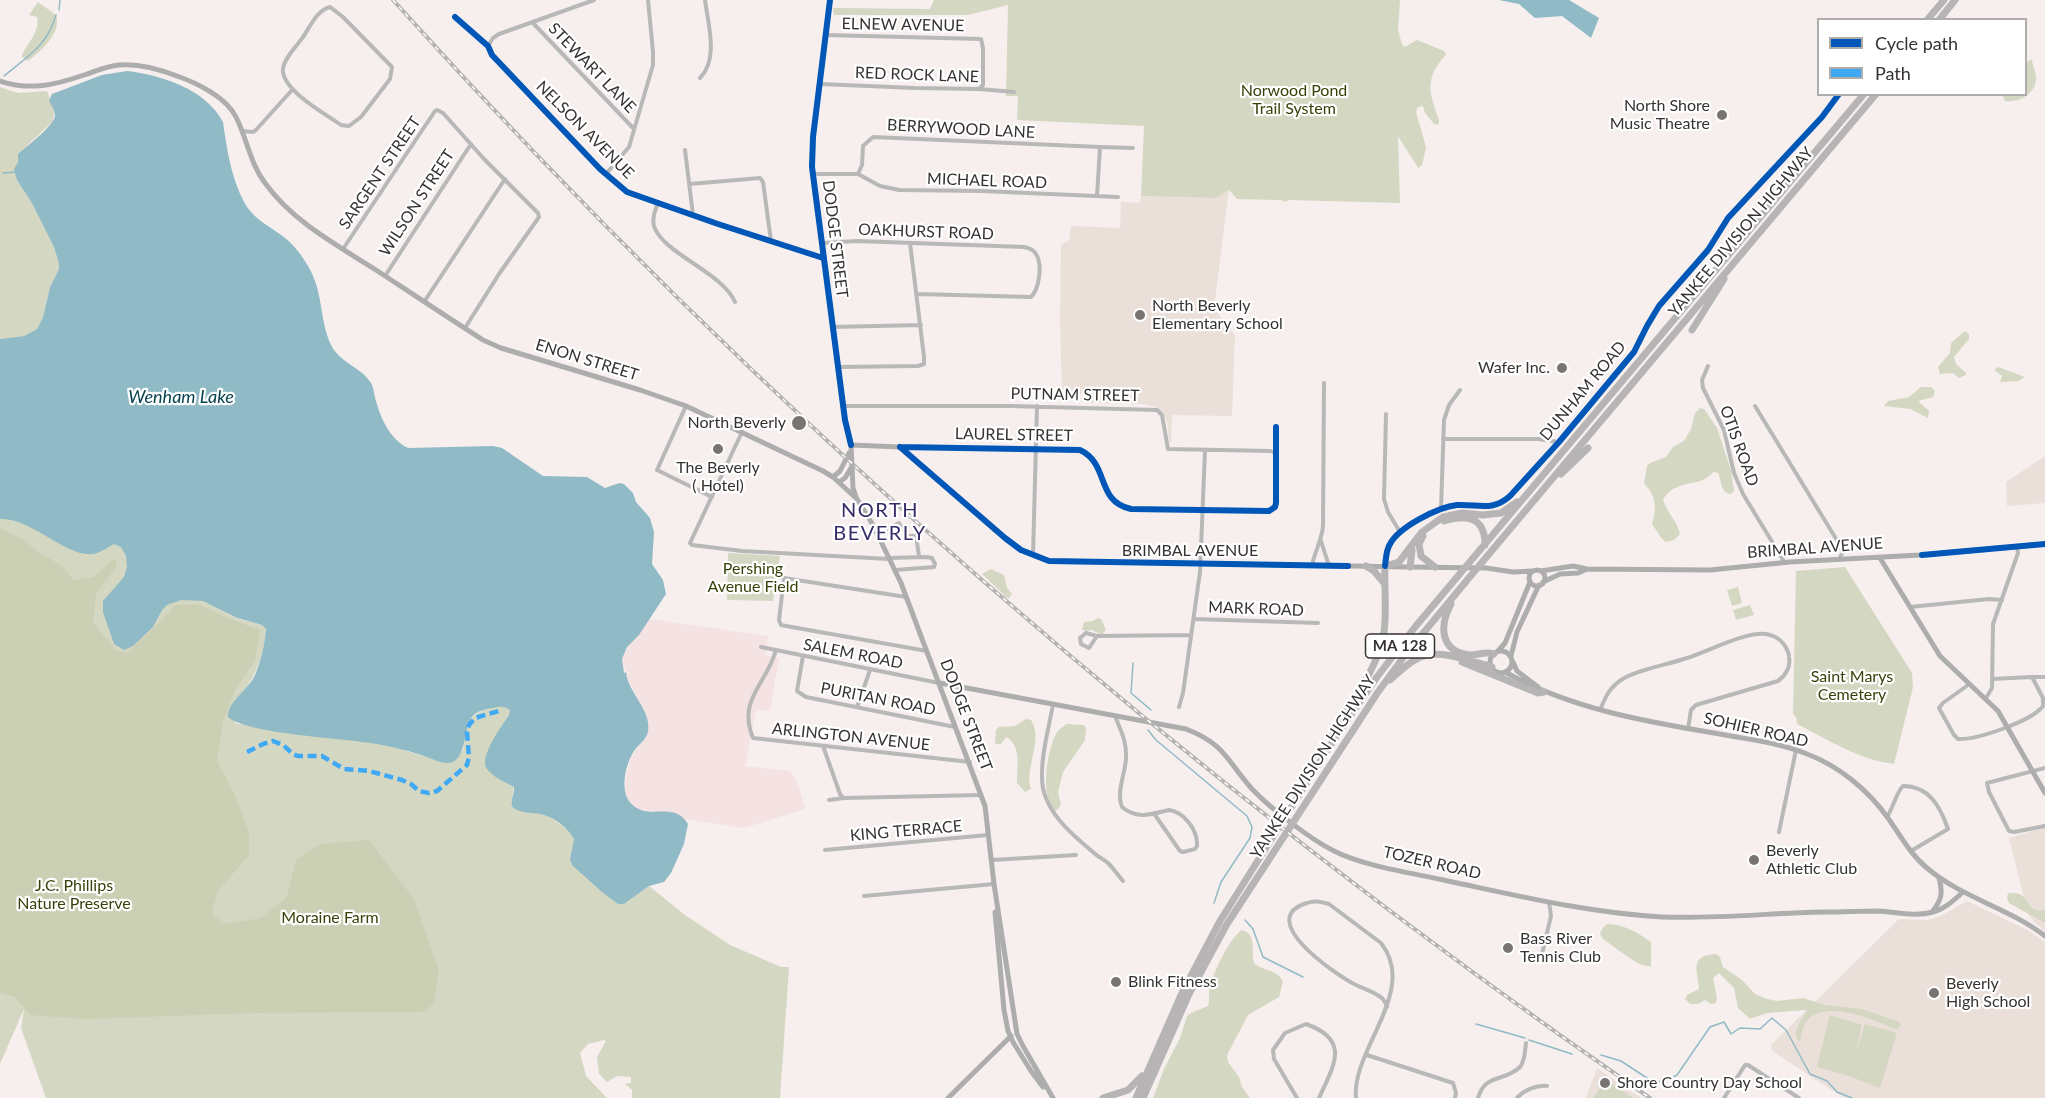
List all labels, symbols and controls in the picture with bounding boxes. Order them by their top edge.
street label: ELNEW AVENUE [841,14,965,36]
legend [1817,18,2027,96]
street label: STEWART LANE [544,19,640,117]
text: Cycle path [1875,32,1958,54]
text: Path [1875,62,1911,84]
street label: RED ROCK LANE [855,63,979,87]
street label: NELSON AVENUE [532,77,638,183]
park label: Norwood Pond Trail System [1241,81,1347,119]
place label: North Shore Music Theatre [1610,96,1710,134]
marker: North Shore Music Theatre [1715,108,1729,122]
street label: SARGENT STREET [335,113,425,233]
street label: BERRYWOOD LANE [887,116,1035,142]
street label: YANKEE DIVISION HIGHWAY [1664,143,1818,321]
street label: WILSON STREET [375,146,459,260]
street label: MICHAEL ROAD [927,169,1047,193]
street label: DODGE STREET [818,179,852,299]
street label: OAKHURST ROAD [858,220,994,244]
place label: North Beverly Elementary School [1152,296,1283,334]
marker: North Beverly Elementary School [1133,308,1147,322]
street label: ENON STREET [533,335,641,385]
street label: DUNHAM ROAD [1536,337,1630,445]
place label: Wafer Inc. [1478,358,1550,378]
marker: Wafer Inc. [1555,361,1569,375]
street label: PUTNAM STREET [1010,384,1140,406]
water label: Wenham Lake [128,386,234,408]
street label: OTIS ROAD [1716,403,1762,489]
place label: North Beverly [688,413,786,433]
marker: North Beverly [790,414,808,432]
street label: LAUREL STREET [955,424,1073,446]
marker: The Beverly ( Hotel) [711,442,725,456]
place label: The Beverly ( Hotel) [676,458,760,496]
district label: NORTH BEVERLY [833,499,927,546]
street label: BRIMBAL AVENUE [1746,534,1884,562]
street label: BRIMBAL AVENUE [1122,541,1258,561]
park label: Pershing Avenue Field [707,559,799,597]
street label: MARK ROAD [1208,598,1304,620]
road number: MA 128 [1366,634,1434,658]
street label: SALEM ROAD [802,635,904,673]
street label: DODGE STREET [936,656,996,774]
park label: Saint Marys Cemetery [1811,667,1893,705]
street label: YANKEE DIVISION HIGHWAY [1246,671,1380,863]
street label: PURITAN ROAD [819,678,937,720]
street label: SOHIER ROAD [1702,709,1810,751]
street label: ARLINGTON AVENUE [771,719,931,755]
street label: KING TERRACE [849,817,963,845]
place label: Beverly Athletic Club [1766,841,1857,879]
street label: TOZER ROAD [1381,842,1483,884]
marker: Beverly Athletic Club [1747,853,1761,867]
park label: J.C. Phillips Nature Preserve [17,876,131,914]
park label: Moraine Farm [281,908,379,928]
place label: Bass River Tennis Club [1520,929,1601,967]
marker: Bass River Tennis Club [1501,941,1515,955]
place label: Blink Fitness [1128,972,1217,992]
place label: Beverly High School [1946,974,2030,1012]
marker: Blink Fitness [1109,975,1123,989]
marker: Beverly High School [1927,986,1941,1000]
place label: Shore Country Day School [1617,1073,1802,1093]
marker: Shore Country Day School [1598,1076,1612,1090]

